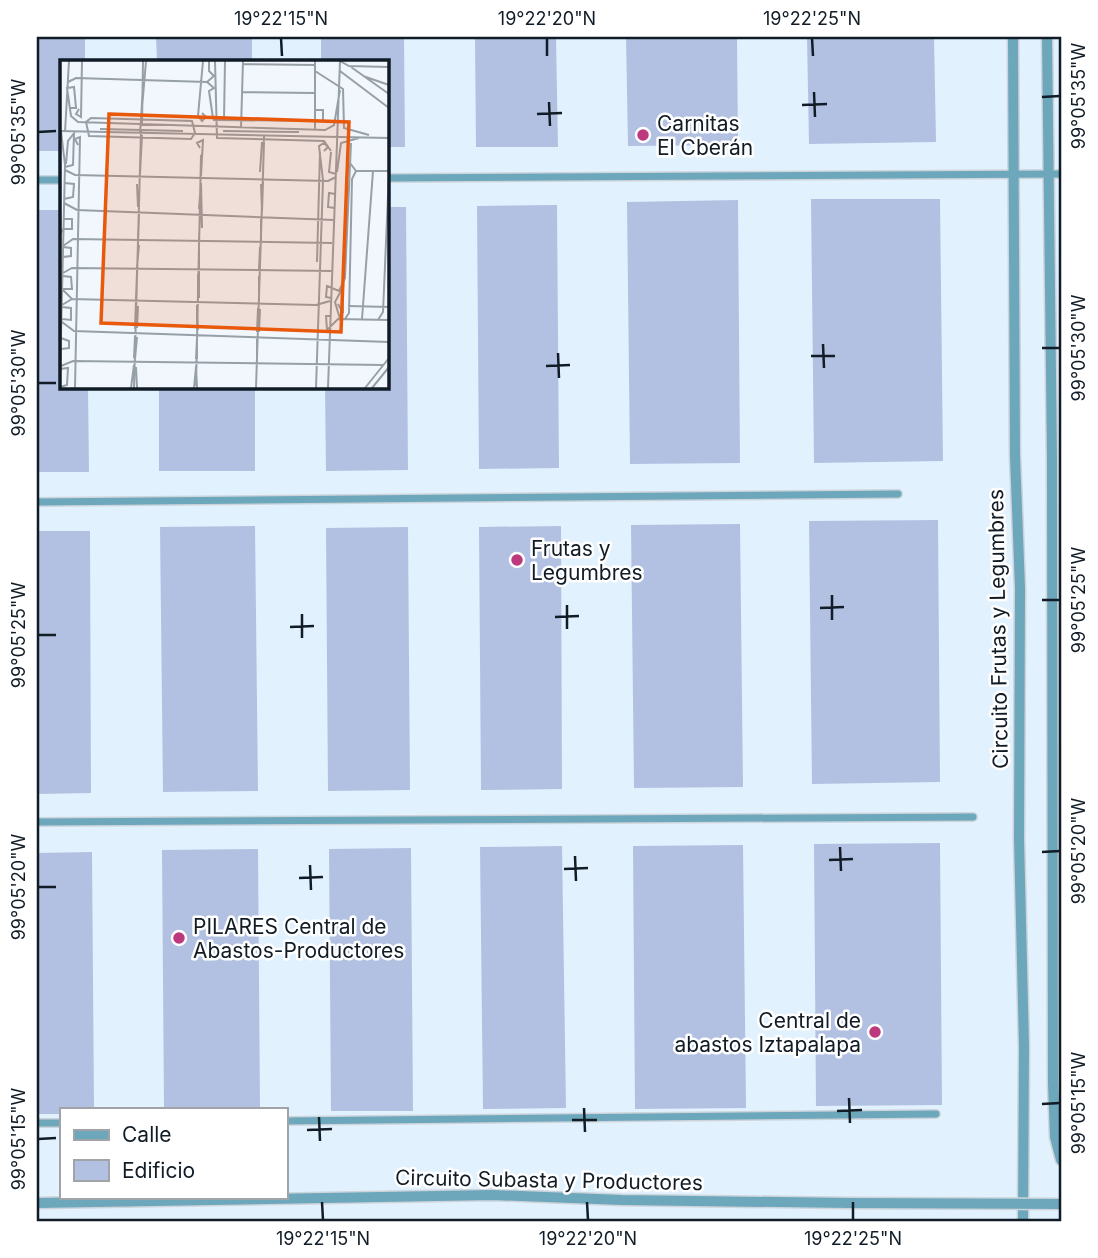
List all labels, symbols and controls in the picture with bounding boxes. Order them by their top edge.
text: 19°22'15"N [234,8,328,29]
text: 19°22'20"N [498,8,596,29]
text: 19°22'25"N [763,8,861,29]
text: 99°05'35"W [1068,43,1089,149]
inset map [60,60,388,388]
text: 99°05'35"W [8,79,29,185]
place label: Carnitas El Cberán [657,111,753,160]
marker: Carnitas El Cberán [635,127,651,143]
text: 99°05'30"W [1068,294,1089,401]
text: 99°05'30"W [8,329,29,436]
street label: Circuito Frutas y Legumbres [983,489,1013,769]
place label: Frutas y Legumbres [531,536,643,585]
text: 99°05'25"W [1068,547,1089,653]
marker: Frutas y Legumbres [509,552,525,568]
text: 99°05'25"W [8,582,29,688]
text: 99°05'20"W [1068,797,1089,904]
text: 99°05'20"W [8,833,29,940]
place label: PILARES Central de Abastos-Productores [193,914,404,963]
marker: PILARES Central de Abastos-Productores [171,930,187,946]
place label: Central de abastos Iztapalapa [674,1008,861,1057]
marker: Central de abastos Iztapalapa [867,1024,883,1040]
text: 99°05'15"W [1068,1051,1089,1154]
text: 99°05'15"W [8,1087,29,1190]
legend [60,1108,287,1198]
text: Calle [122,1122,172,1147]
text: Edificio [122,1158,195,1183]
street label: Circuito Subasta y Productores [395,1165,703,1195]
text: 19°22'15"N [276,1228,370,1249]
text: 19°22'20"N [539,1228,637,1249]
text: 19°22'25"N [804,1228,902,1249]

